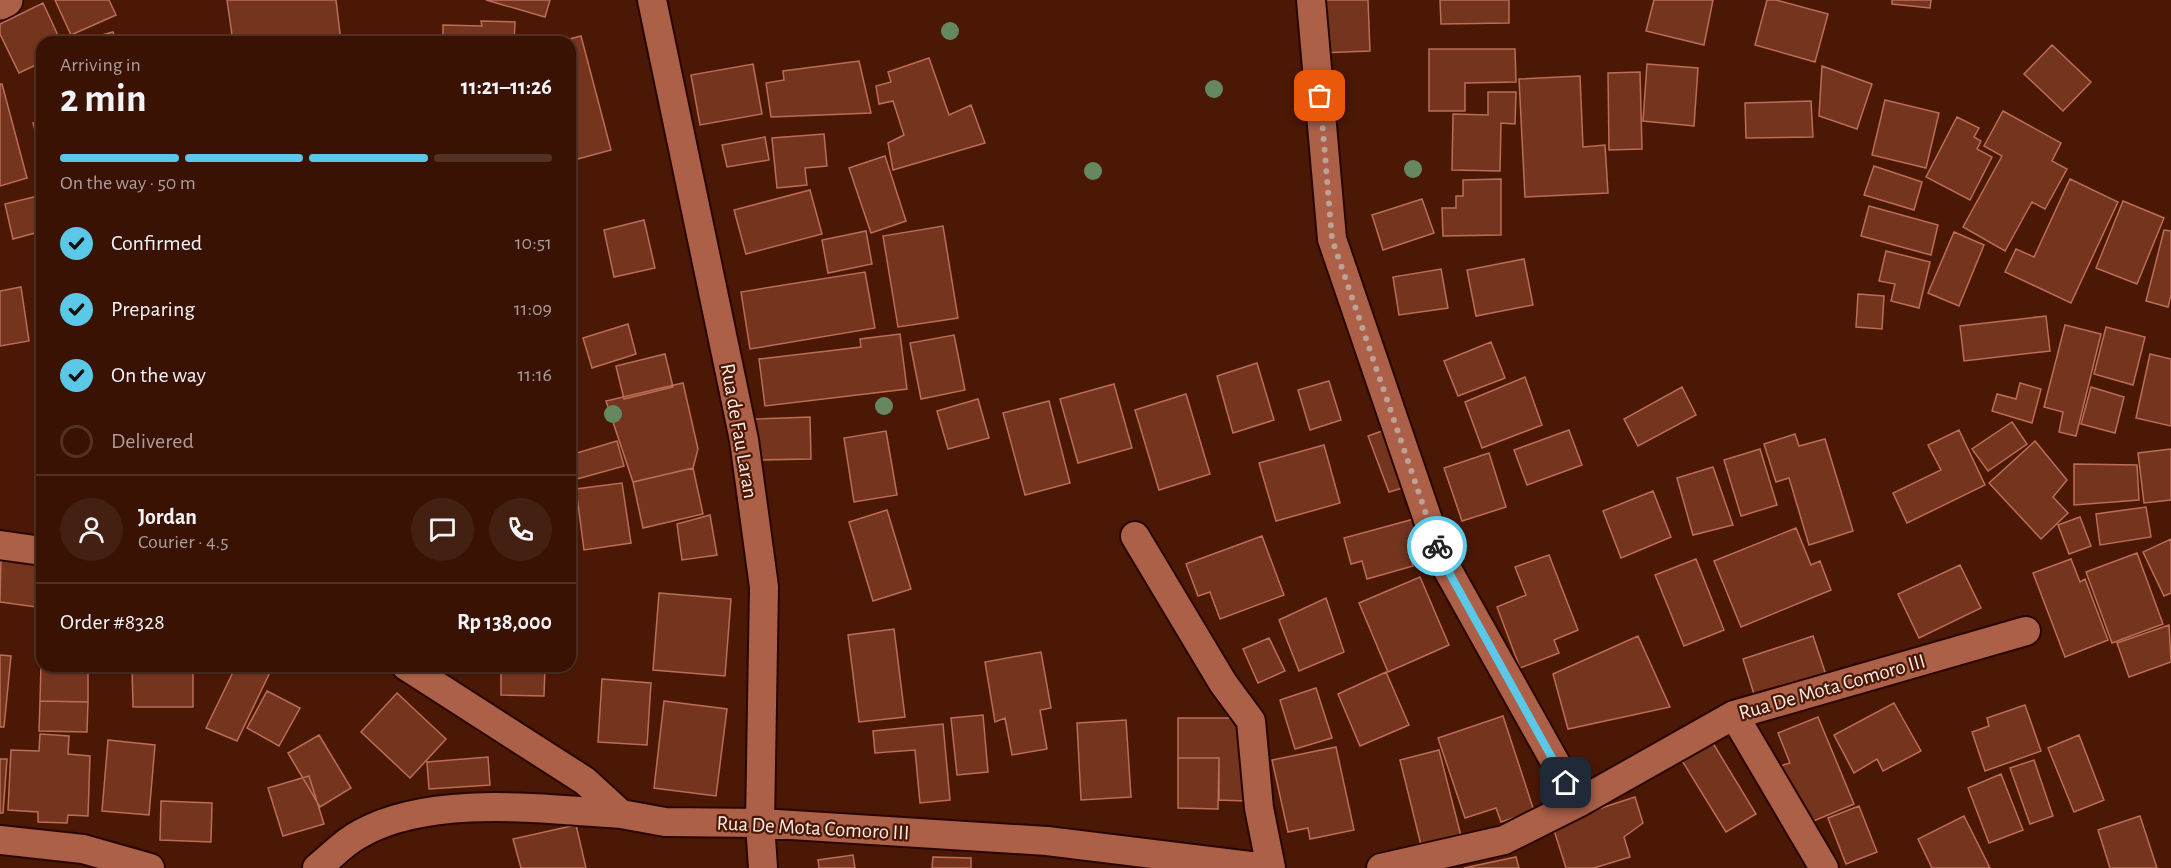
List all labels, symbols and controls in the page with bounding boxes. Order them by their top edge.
text: Arriving in [60,55,141,75]
pin [1294,70,1345,121]
text: 11:21–11:26 [461,76,552,98]
icon: bag [1303,79,1336,112]
text: 2 min [60,80,147,119]
text: On the way · 50 m [60,173,196,193]
icon: check [60,227,93,260]
text: Confirmed [111,232,202,254]
text: 10:51 [515,233,552,253]
icon: check [60,293,93,326]
text: Preparing [111,298,195,320]
text: 11:09 [514,299,552,319]
icon: check [60,359,93,392]
street label: Rua de Fau Laran [717,362,761,500]
text: On the way [111,364,206,386]
text: 11:16 [517,365,552,385]
text: Delivered [111,430,194,452]
button: person [60,498,123,561]
button: chat [411,498,474,561]
button: phone [489,498,552,561]
text: Jordan [138,506,197,528]
courier [1407,516,1467,576]
icon: bike [1421,530,1454,563]
text: Courier · 4.5 [138,532,229,552]
text: Order #8328 [60,611,165,633]
text: Rp 138,000 [457,611,552,633]
street label: Rua De Mota Comoro III [1736,650,1928,724]
pin [1540,757,1591,808]
icon: home [1549,766,1582,799]
street label: Rua De Mota Comoro III [716,812,910,844]

